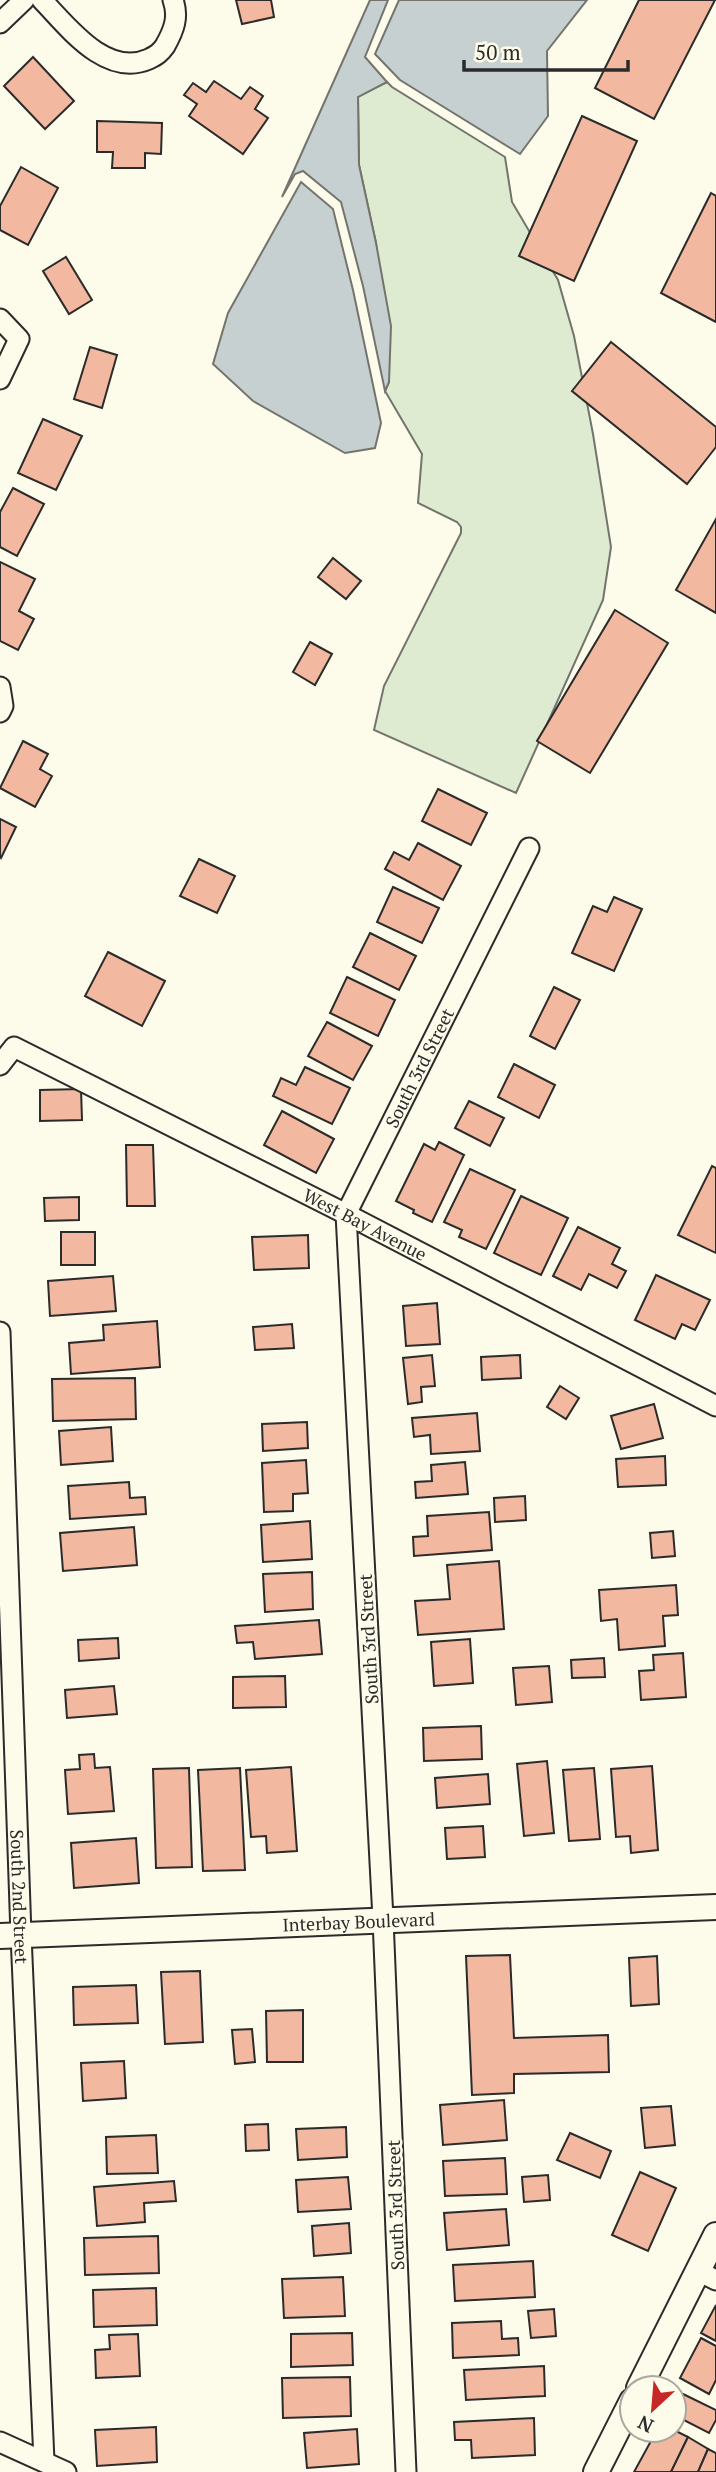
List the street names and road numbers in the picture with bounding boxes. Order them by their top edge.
street label: South 3rd Street [379,1004,459,1131]
street label: West Bay Avenue [299,1182,431,1266]
street label: South 3rd Street [353,1573,383,1705]
street label: South 2nd Street [5,1829,34,1965]
street label: Interbay Boulevard [282,1906,436,1937]
street label: South 3rd Street [381,2139,409,2271]

